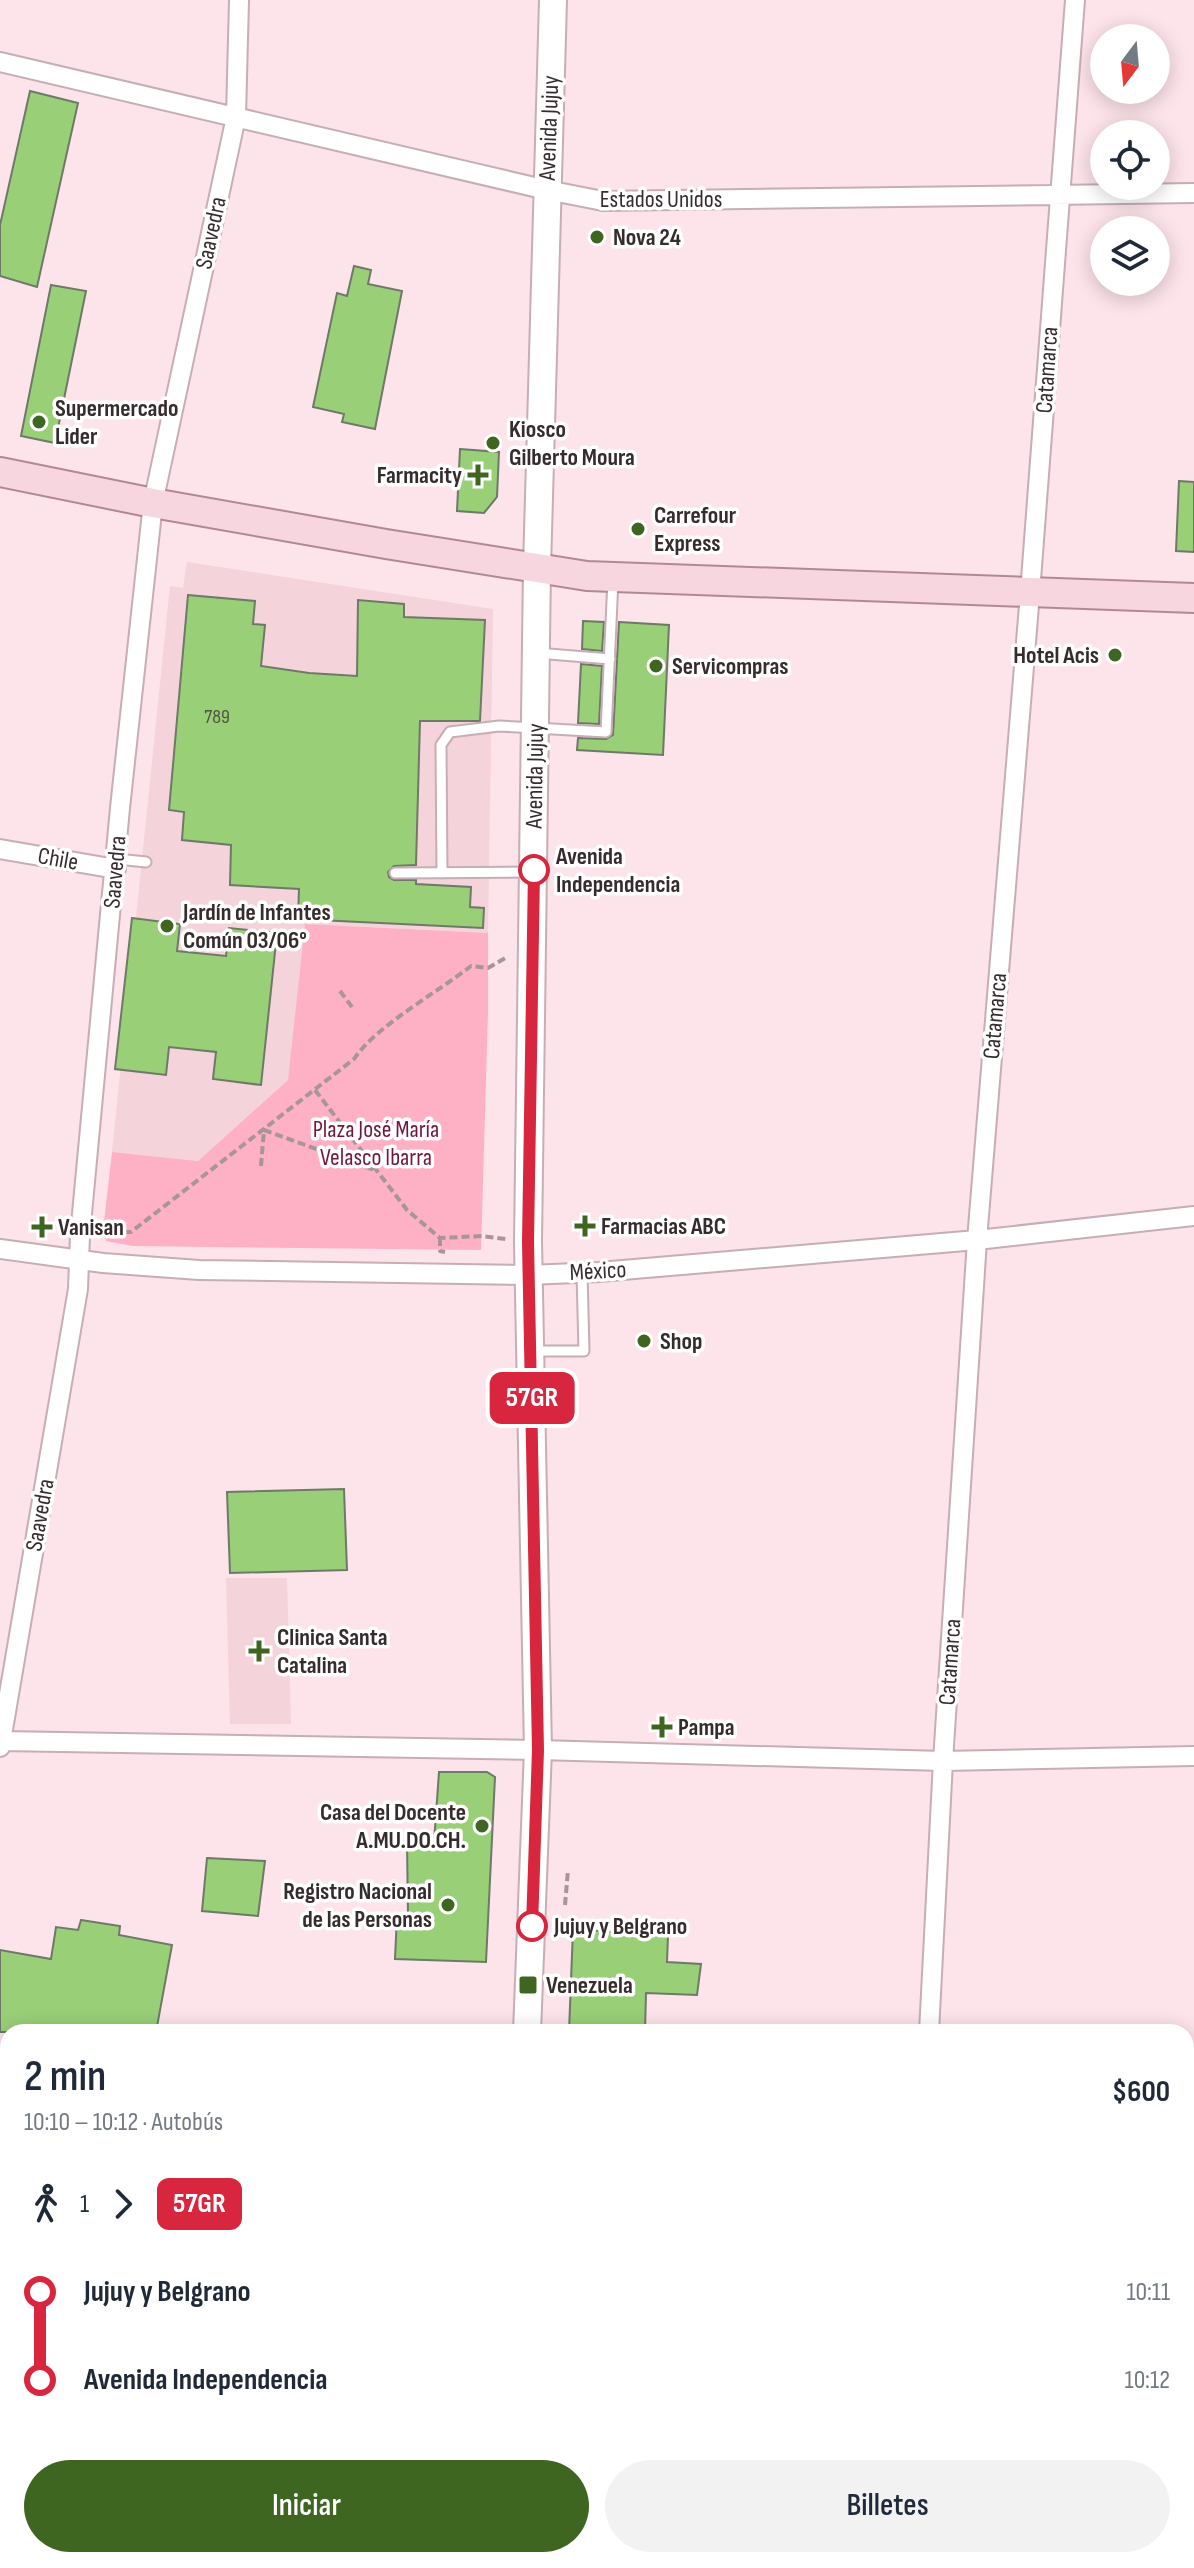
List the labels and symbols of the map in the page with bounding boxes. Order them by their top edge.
north arrow [1090,24,1170,104]
street label: Avenida Jujuy [533,75,565,182]
street label: Estados Unidos [600,185,722,214]
street label: Saavedra [189,194,233,272]
place label: Nova 24 [613,223,681,252]
marker: Nova 24 [588,228,606,246]
street label: Catamarca [1030,326,1064,414]
place label: Supermercado Lider [55,394,178,451]
marker: Supermercado Lider [30,413,48,431]
place label: Kiosco Gilberto Moura [509,415,635,472]
marker: Kiosco Gilberto Moura [484,434,502,452]
place label: Farmacity [377,461,462,490]
marker: Farmacity [469,466,487,484]
place label: Carrefour Express [654,501,737,558]
marker: Carrefour Express [629,520,647,538]
place label: Hotel Acis [1013,641,1099,670]
marker: Hotel Acis [1106,646,1124,664]
place label: Servicompras [672,652,789,681]
marker: Servicompras [647,657,665,675]
house number: 789 [204,705,230,729]
street label: Avenida Jujuy [520,723,550,830]
street label: Saavedra [97,834,133,910]
street label: Chile [36,841,80,877]
place label: Avenida Independencia [555,842,680,899]
marker: Avenida Independencia [519,855,549,885]
place label: Jardín de Infantes Común 03/06° [182,898,331,955]
marker: Jardín de Infantes Común 03/06° [158,917,176,935]
street label: Catamarca [977,972,1013,1060]
park label: Plaza José María Velasco Ibarra [313,1115,439,1172]
place label: Farmacias ABC [601,1212,726,1241]
place label: Vanisan [58,1213,124,1242]
marker: Farmacias ABC [576,1217,594,1235]
marker: Vanisan [33,1218,51,1236]
street label: México [569,1255,627,1287]
place label: Shop [660,1327,702,1356]
marker: Shop [635,1332,653,1350]
line badge: 57GR [476,1372,588,1424]
street label: Saavedra [19,1476,61,1554]
street label: Catamarca [933,1618,967,1706]
place label: Clinica Santa Catalina [277,1623,388,1680]
marker: Clinica Santa Catalina [248,1640,270,1662]
place label: Pampa [678,1713,735,1742]
marker: Pampa [653,1718,671,1736]
place label: Casa del Docente A.MU.DO.CH. [320,1798,466,1855]
marker: Casa del Docente A.MU.DO.CH. [473,1817,491,1835]
place label: Registro Nacional de las Personas [283,1877,432,1934]
marker: Registro Nacional de las Personas [439,1896,457,1914]
marker: Jujuy y Belgrano [517,1911,547,1941]
place label: Jujuy y Belgrano [553,1912,687,1941]
place label: Venezuela [546,1971,633,2000]
marker: Venezuela [517,1974,539,1996]

